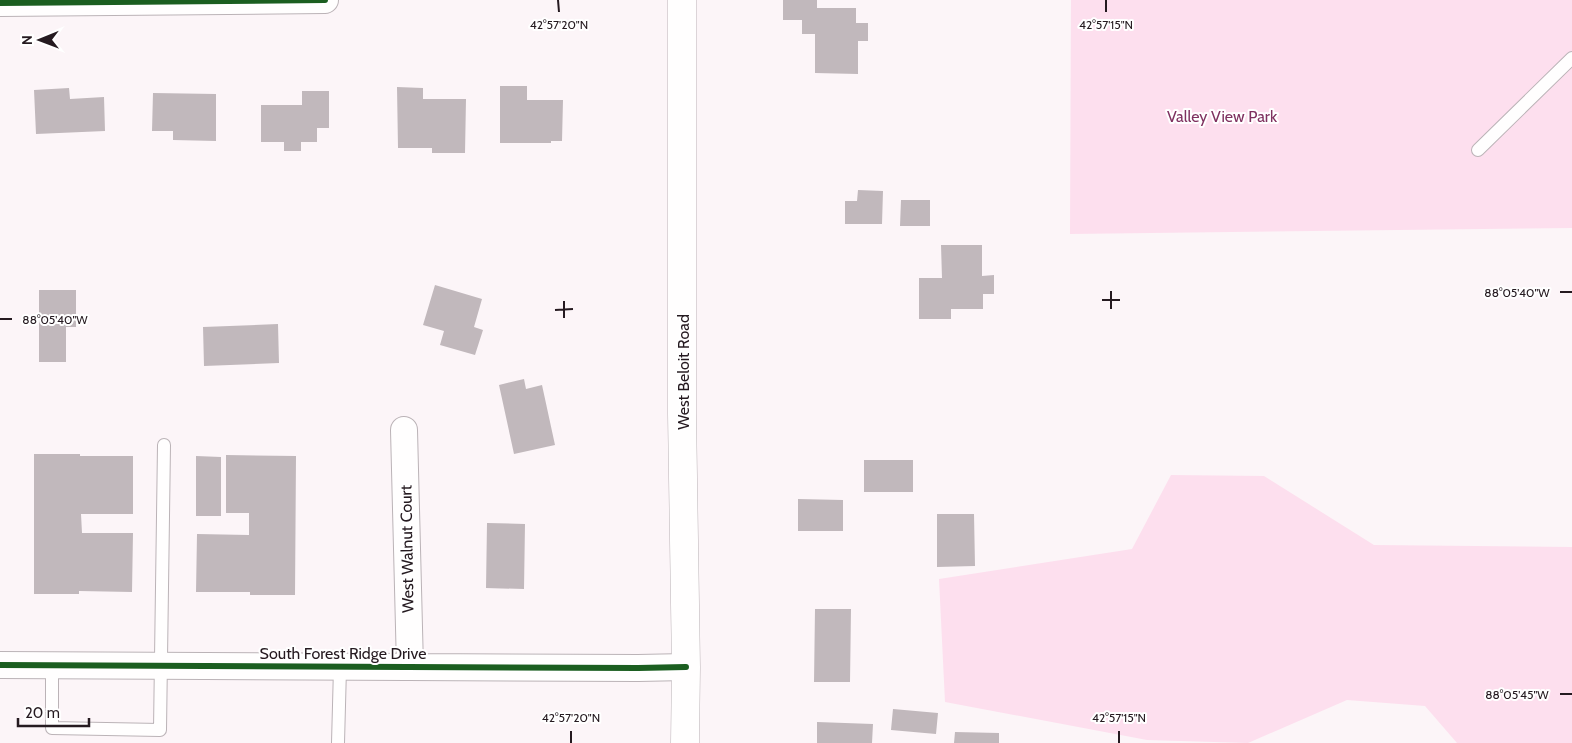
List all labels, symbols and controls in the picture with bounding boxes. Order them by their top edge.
north arrow [15,15,65,65]
text: 42°57'20"N [530,17,588,32]
text: 42°57'15"N [1079,17,1133,32]
text: N [18,35,36,45]
park label: Valley View Park [1167,107,1278,126]
text: 88°05'40"W [1484,285,1550,300]
text: 88°05'40"W [22,312,88,327]
street label: West Beloit Road [674,314,693,430]
street label: West Walnut Court [396,484,418,613]
street label: South Forest Ridge Drive [260,644,426,663]
text: 88°05'45"W [1485,687,1549,702]
scale bar [18,696,89,728]
text: 20 m [25,704,60,722]
text: 42°57'20"N [542,710,600,725]
text: 42°57'15"N [1092,710,1146,725]

